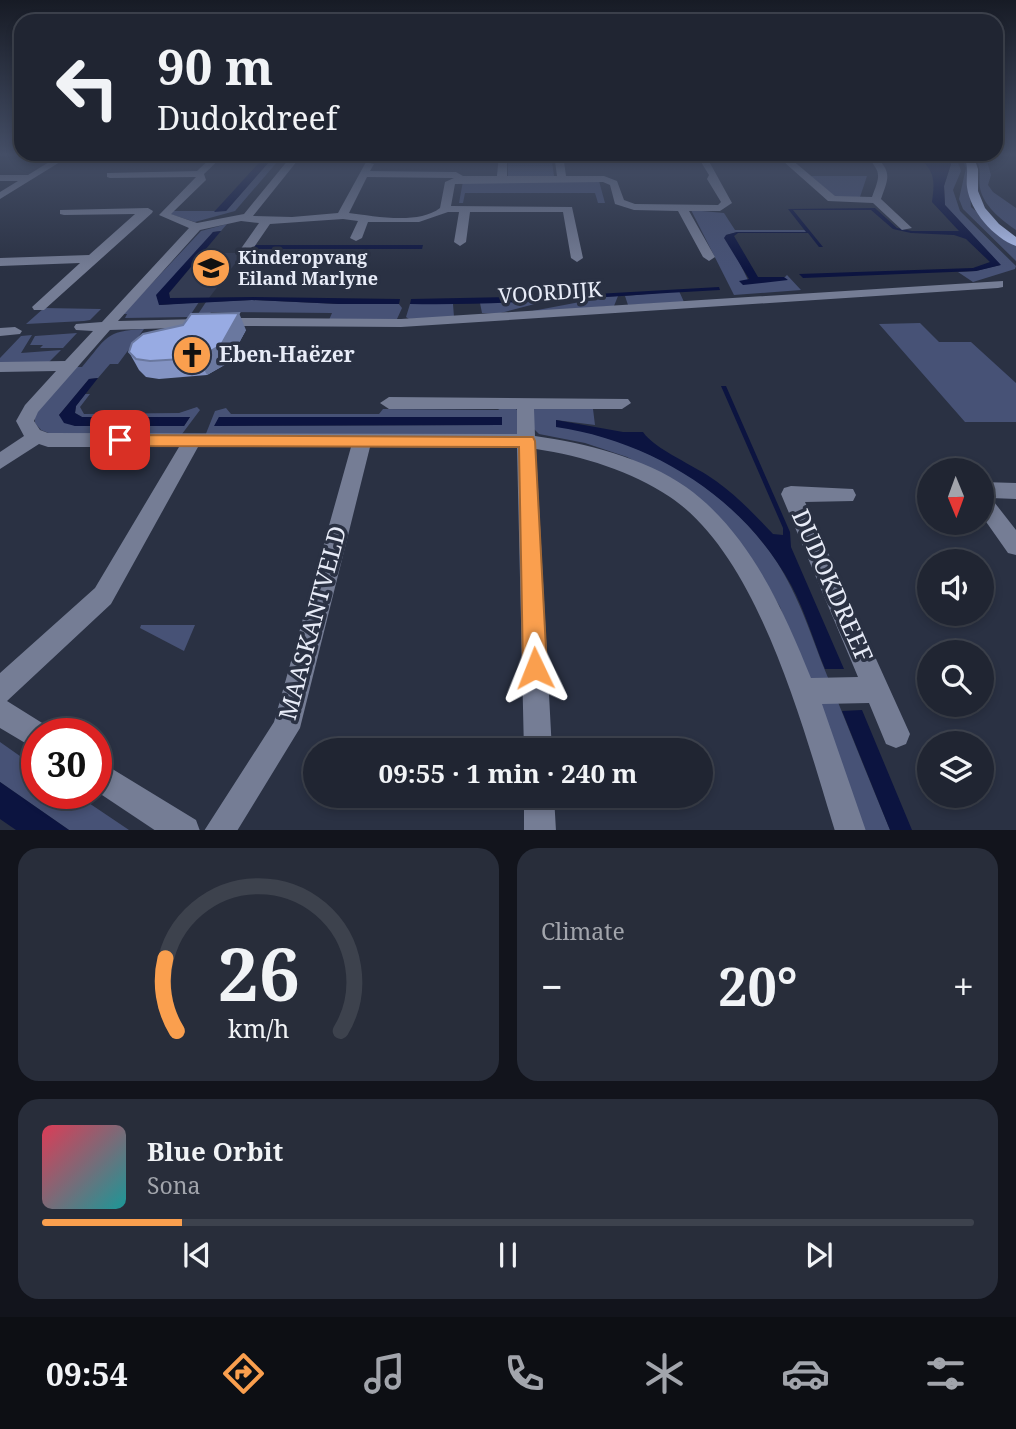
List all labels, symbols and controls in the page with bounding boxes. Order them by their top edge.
text: 90 m [157,33,273,99]
icon: left [42,42,133,133]
text: Dudokdreef [157,96,338,139]
place label: Kinderopvang Eiland Marlyne [238,245,378,290]
school or university icon: Kinderopvang Eiland Marlyne [190,247,232,289]
street label: VOORDIJK [497,274,603,310]
church icon: Eben-Haëzer [171,334,213,376]
place label: Eben-Haëzer [219,340,355,368]
pin [90,410,150,470]
icon: arrive [101,421,139,459]
north arrow [917,458,994,536]
map controls [917,458,994,808]
street label: DUDOKDREEF [785,504,882,667]
street label: MAASKANTVELD [270,522,353,723]
button: sound [917,549,994,626]
position arrow [498,631,572,705]
button: search [917,640,994,717]
speed limit sign: 30 [21,718,112,809]
button: layers [917,731,994,808]
text: 09:55 · 1 min · 240 m [378,755,638,791]
text: Climate [541,915,625,947]
text: 26 [217,923,300,1022]
text: 20° [718,950,798,1021]
text: − [541,960,563,1012]
text: + [953,960,974,1012]
text: km/h [228,1010,289,1044]
text: Blue Orbit [147,1133,283,1169]
text: Sona [147,1169,201,1201]
icon: previous [178,1236,216,1274]
icon: pause [489,1236,527,1274]
icon: next [800,1236,838,1274]
icon: directions [219,1349,268,1398]
icon: music [360,1349,409,1398]
icon: phone [500,1349,549,1398]
icon: climate [640,1349,689,1398]
icon: car [781,1349,830,1398]
icon: filters [921,1349,970,1398]
text: 09:54 [46,1352,128,1395]

